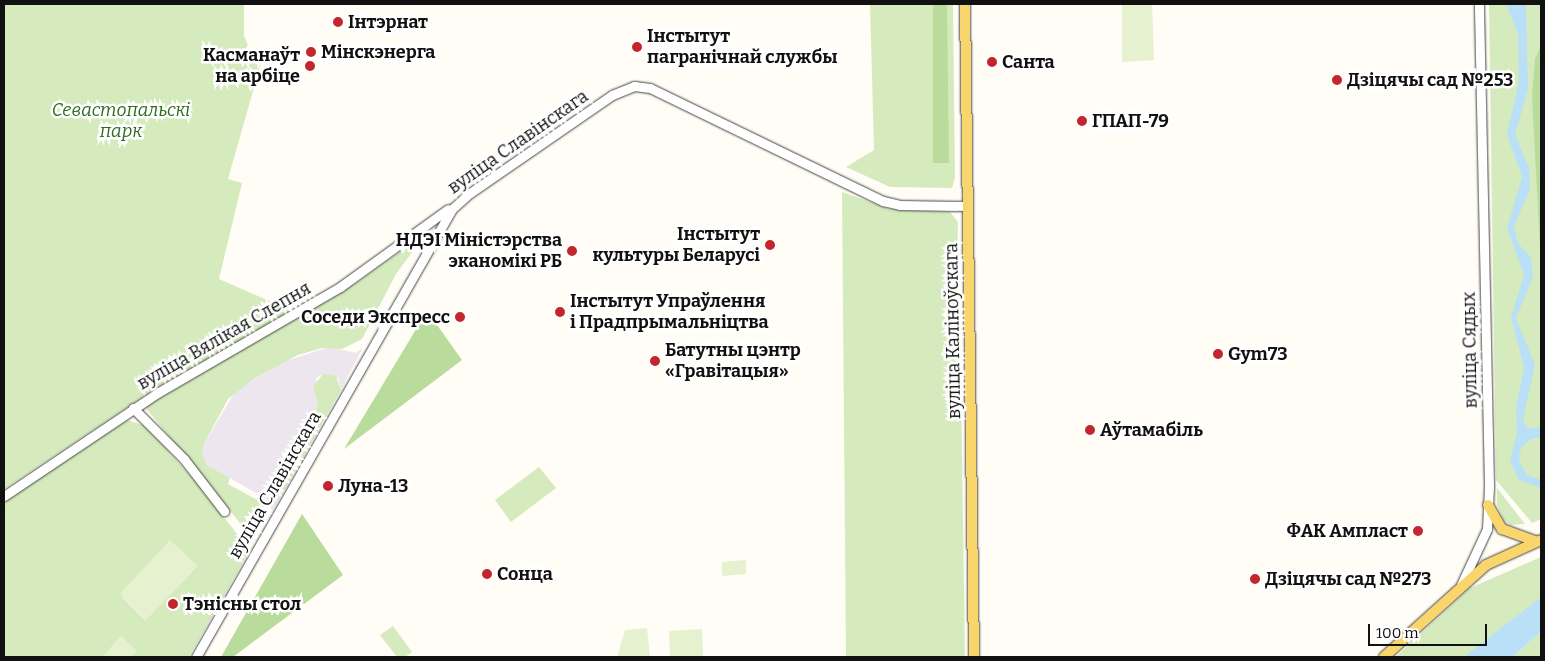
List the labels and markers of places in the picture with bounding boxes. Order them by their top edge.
place label: Інтэрнат [348,11,428,33]
marker: Інтэрнат [332,16,344,28]
place label: Інстытут пагранічнай службы [647,26,837,68]
place label: Мінскэнерга [321,41,435,63]
marker: Інстытут пагранічнай службы [631,41,643,53]
place label: Касманаўт на арбіце [203,45,300,88]
marker: Мінскэнерга [305,46,317,58]
place label: Санта [1002,51,1055,73]
marker: Санта [986,56,998,68]
marker: Касманаўт на арбіце [304,60,316,72]
place label: Дзіцячы сад №253 [1347,69,1513,91]
marker: Дзіцячы сад №253 [1331,74,1343,86]
place label: ГПАП-79 [1092,110,1169,132]
marker: ГПАП-79 [1076,115,1088,127]
place label: Інстытут культуры Беларусі [592,224,760,266]
place label: НДЭІ Міністэрства эканомікі РБ [396,230,562,272]
marker: Інстытут культуры Беларусі [764,239,776,251]
marker: НДЭІ Міністэрства эканомікі РБ [566,245,578,257]
place label: Інстытут Упраўлення і Прадпрымальніцтва [570,291,769,334]
place label: Соседи Экспресс [301,306,450,328]
marker: Інстытут Упраўлення і Прадпрымальніцтва [554,306,566,318]
marker: Соседи Экспресс [454,311,466,323]
place label: Батутны цэнтр «Гравітацыя» [665,340,801,382]
place label: Gym73 [1228,343,1288,365]
marker: Gym73 [1212,348,1224,360]
marker: Батутны цэнтр «Гравітацыя» [649,355,661,367]
place label: Аўтамабіль [1100,419,1203,441]
marker: Аўтамабіль [1084,424,1096,436]
place label: Луна-13 [338,475,408,497]
marker: Луна-13 [322,480,334,492]
place label: ФАК Ампласт [1287,520,1408,542]
marker: ФАК Ампласт [1412,525,1424,537]
place label: Сонца [497,563,553,585]
marker: Сонца [481,568,493,580]
place label: Дзіцячы сад №273 [1265,568,1431,590]
marker: Дзіцячы сад №273 [1249,573,1261,585]
place label: Тэнісны стол [183,593,301,615]
marker: Тэнісны стол [167,598,179,610]

